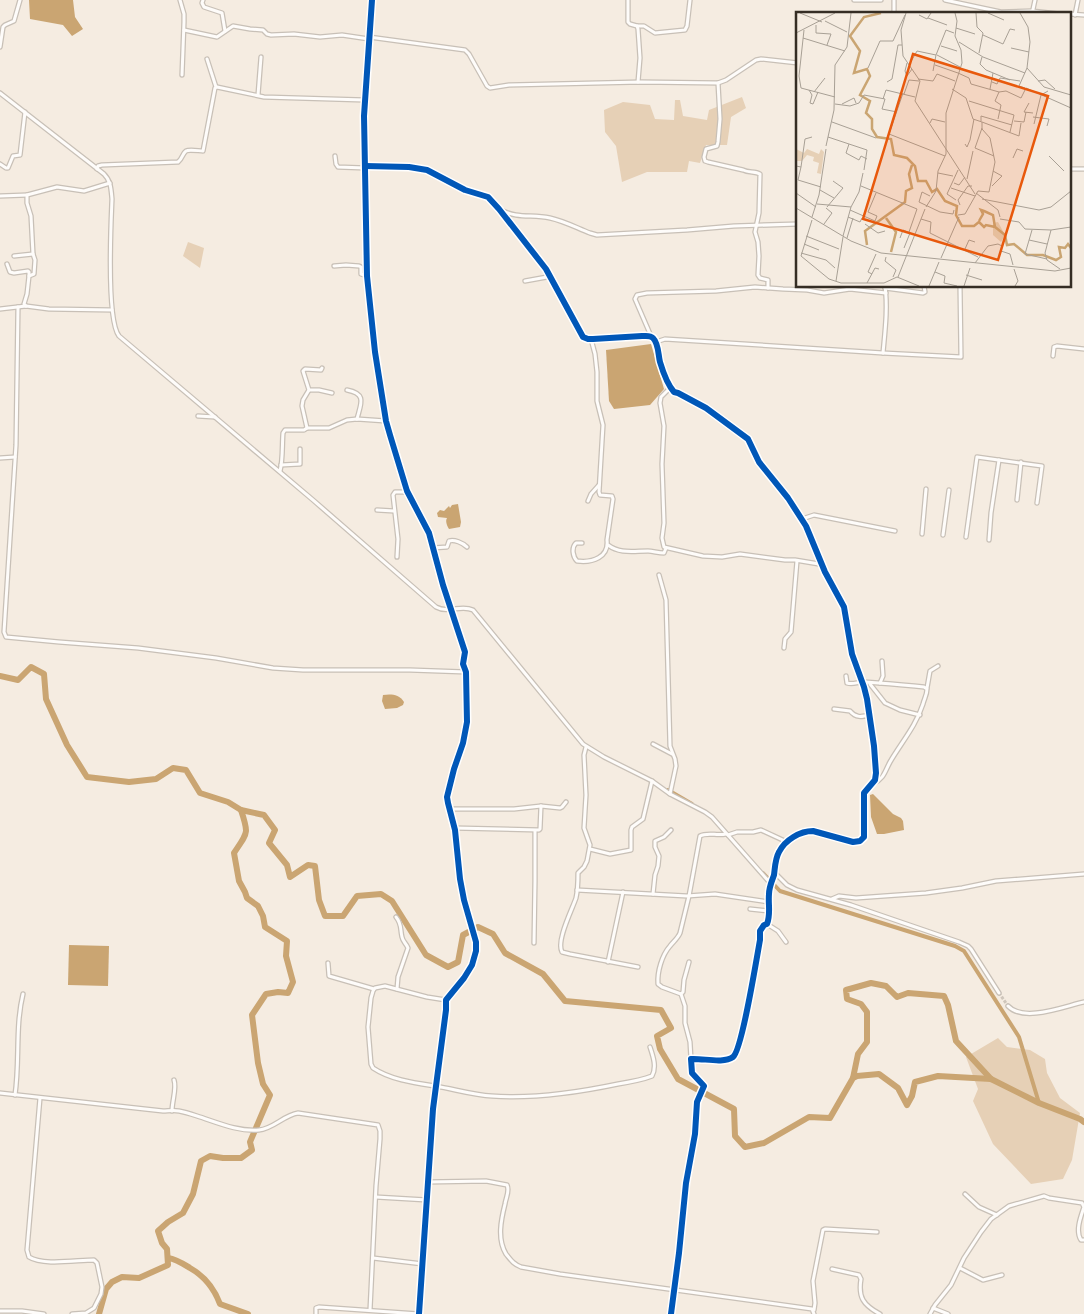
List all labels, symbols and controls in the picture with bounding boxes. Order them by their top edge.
inset map [796,12,1072,288]

